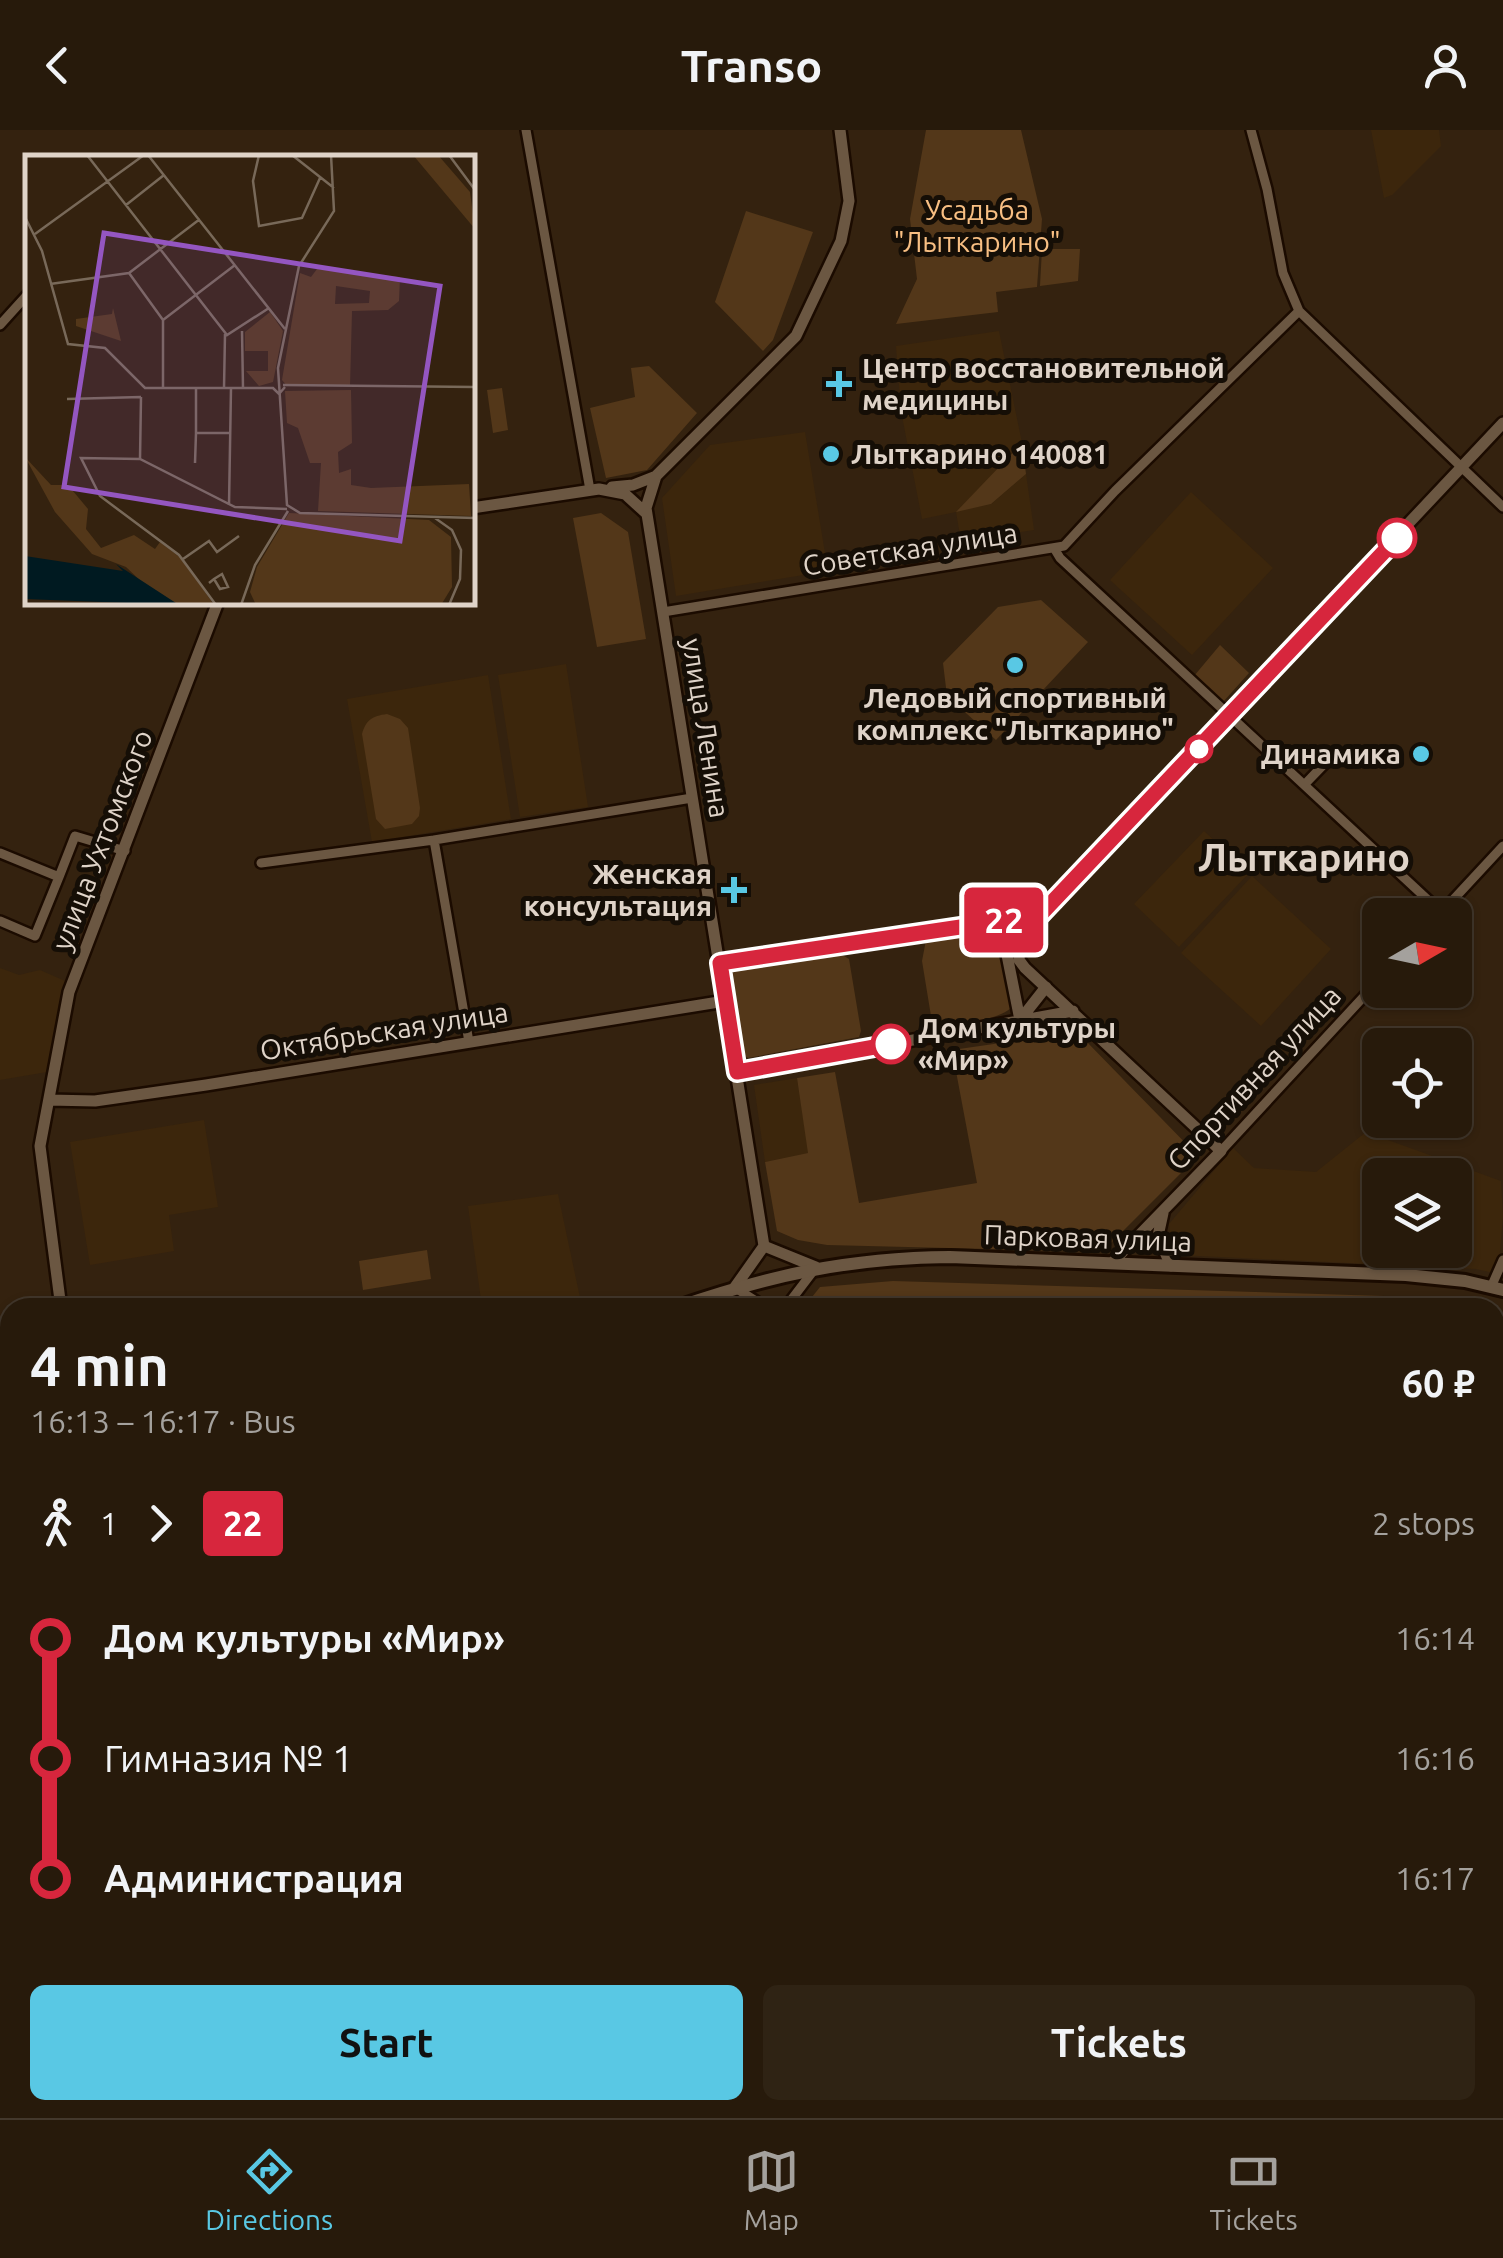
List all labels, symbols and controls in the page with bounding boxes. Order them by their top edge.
icon: back [30,38,85,93]
icon: person [1418,38,1473,93]
text: Transo [681,40,822,91]
inset map [25,155,475,605]
park label: Усадьба "Лыткарино" [893,194,1061,257]
place label: Центр восстановительной медицины [862,352,1225,415]
marker: Центр восстановительной медицины [826,371,852,397]
place label: Лыткарино 140081 [851,438,1109,469]
marker: Лыткарино 140081 [820,443,842,465]
street label: Советская улица [800,516,1019,581]
unlabelled marker [1378,519,1416,557]
street label: улица Ленина [677,636,736,820]
marker: Ледовый спортивный комплекс "Лыткарино" [1004,654,1026,676]
place label: Ледовый спортивный комплекс "Лыткарино" [856,682,1174,745]
street label: улица Ухтомского [45,725,158,954]
unlabelled marker [1186,736,1212,762]
place label: Динамика [1261,738,1401,769]
marker: Динамика [1410,743,1432,765]
district label: Лыткарино [1198,836,1410,878]
place label: Женская консультация [524,858,712,921]
marker: Женская консультация [721,877,747,903]
line badge: 22 [959,888,1049,952]
north arrow [1362,898,1472,1008]
map controls [1362,898,1472,1268]
text: 22 [984,900,1024,940]
street label: Спортивная улица [1161,980,1347,1176]
street label: Октябрьская улица [258,996,510,1065]
place label: Дом культуры «Мир» [918,1012,1116,1075]
marker: Дом культуры «Мир» [872,1025,910,1063]
button: locate [1362,1028,1472,1138]
button: layers [1362,1158,1472,1268]
street label: Парковая улица [983,1218,1193,1257]
text: 4 min [30,1335,169,1396]
text: 60 ₽ [1402,1362,1475,1404]
text: 16:13 – 16:17 · Bus [30,1403,296,1439]
icon: walk [30,1496,85,1551]
icon: forward [133,1496,188,1551]
text: 22 [223,1503,263,1543]
text: 1 [100,1505,118,1541]
text: 2 stops [1372,1505,1475,1541]
text: Дом культуры «Мир» [104,1617,505,1659]
text: 16:14 [1395,1620,1475,1656]
text: Гимназия № 1 [104,1737,354,1779]
text: 16:16 [1395,1740,1475,1776]
text: Администрация [104,1857,404,1899]
text: 16:17 [1395,1860,1475,1896]
button: Start [30,1985,743,2100]
button: Tickets [763,1985,1475,2100]
tab: Directions [205,2144,333,2235]
tab: Map [744,2144,799,2235]
tab: Tickets [1209,2144,1298,2235]

